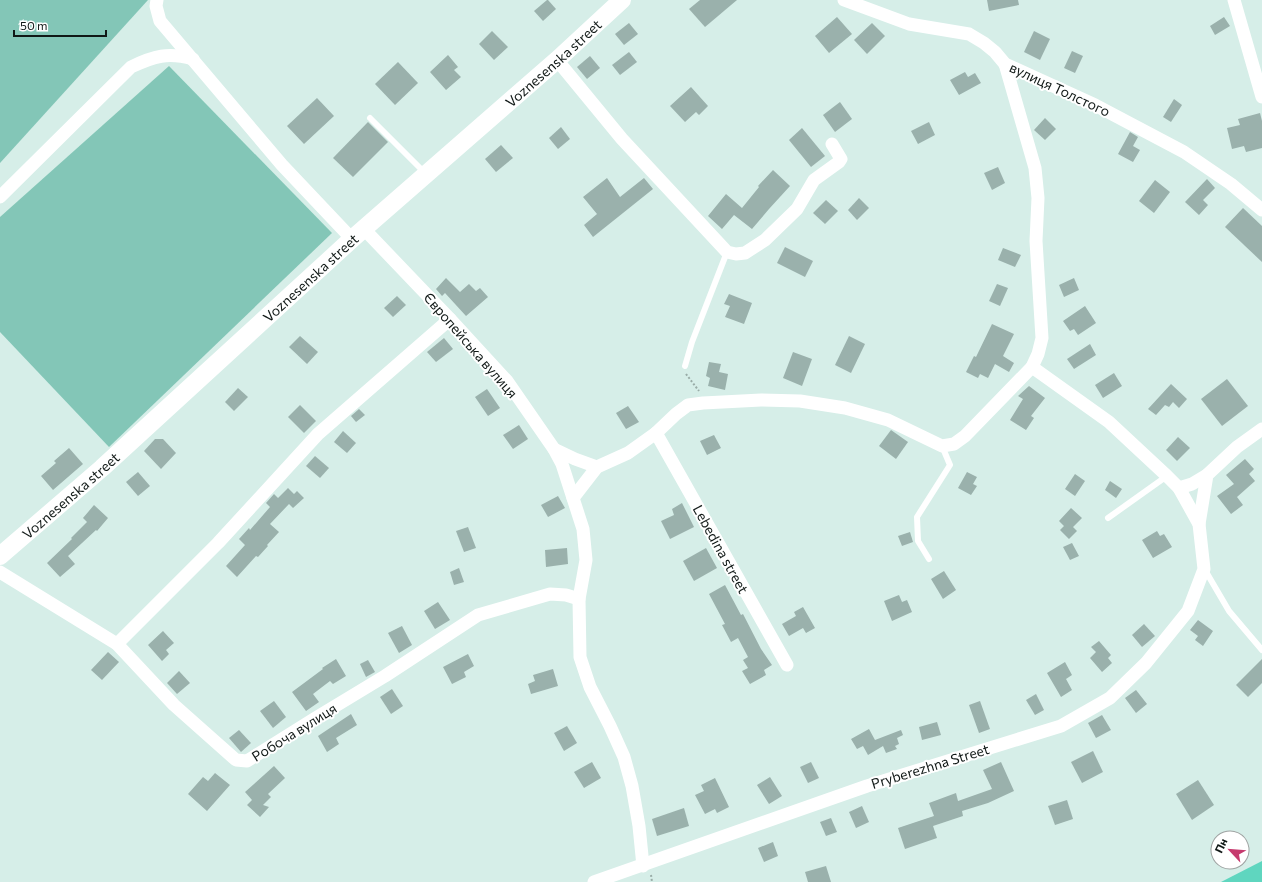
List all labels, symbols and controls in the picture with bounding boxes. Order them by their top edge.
scale bar [14,12,106,38]
street label: Voznesenska street [501,15,605,110]
text: 50 m [20,18,48,32]
street label: вулиця Толстого [1007,58,1113,120]
street label: Voznesenska street [259,229,361,325]
street label: Європейська вулиця [421,289,521,401]
street label: Voznesenska street [18,448,123,542]
street label: Lebedina street [690,502,752,596]
street label: Робоча вулиця [248,699,340,765]
street label: Pryberezhna Street [869,740,991,792]
north arrow [1210,830,1250,870]
text: Пн [1212,836,1230,855]

